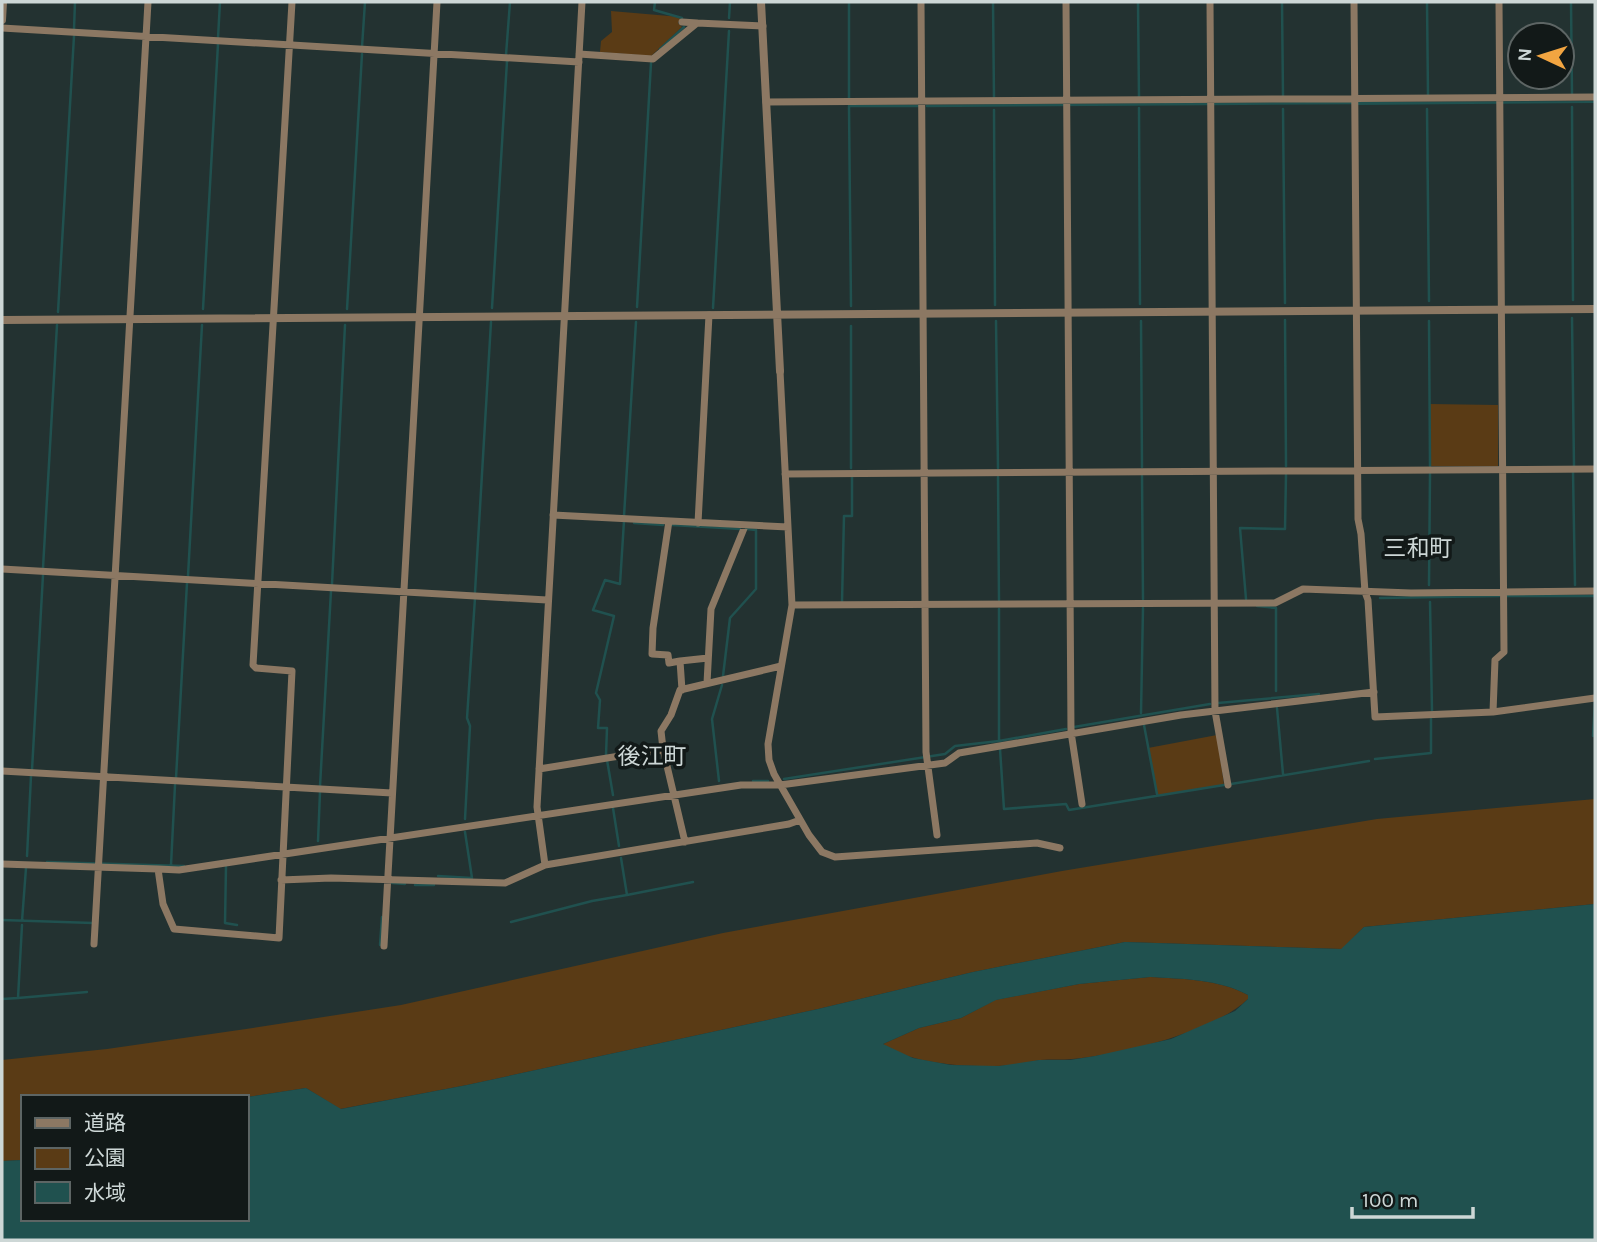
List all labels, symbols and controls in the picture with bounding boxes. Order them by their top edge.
north arrow [1506,21,1576,91]
text: N [1514,47,1536,62]
district label: 三和町 [1384,535,1453,562]
district label: 後江町 [618,743,687,770]
legend [21,1095,248,1221]
text: 道路 [84,1111,126,1135]
text: 公園 [84,1146,126,1170]
scale bar [1352,1176,1473,1220]
text: 水域 [84,1181,126,1205]
text: 100 m [1362,1188,1419,1212]

